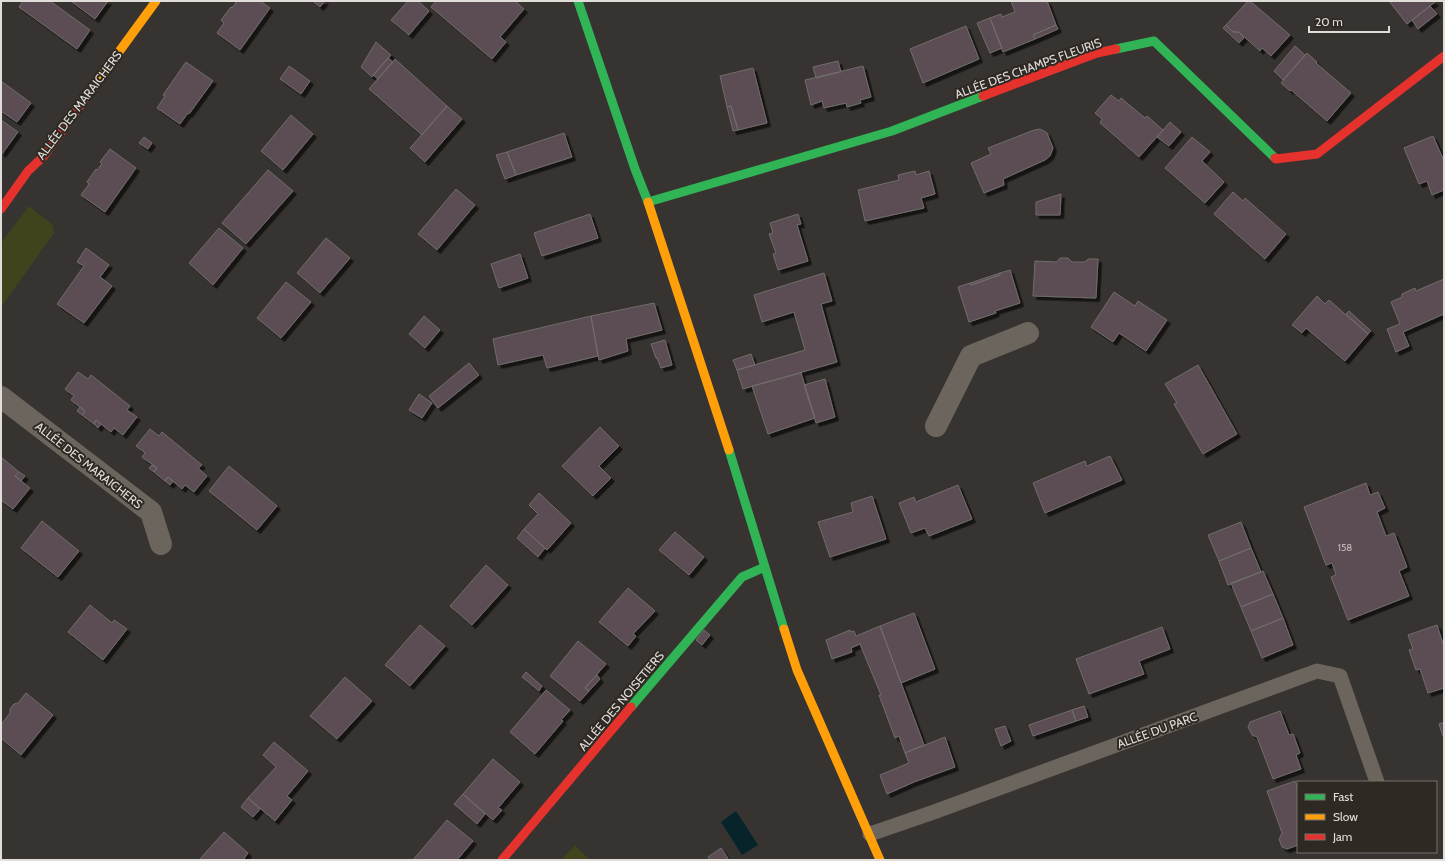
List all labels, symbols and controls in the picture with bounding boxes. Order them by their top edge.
scale bar [1309,8,1389,34]
text: 20 m [1315,14,1343,29]
street label: ALLÉE DES CHAMPS FLEURIS [953,34,1103,102]
street label: ALLÉE DES MARAICHERS [33,48,125,162]
street label: ALLÉE DES MARAICHERS [32,418,146,512]
house number: 158 [1338,541,1352,554]
street label: ALLÉE DES NOISETIERS [575,648,667,754]
street label: ALLÉE DU PARC [1115,709,1199,751]
legend [1297,781,1437,853]
text: Fast [1333,789,1353,804]
text: Slow [1333,809,1358,824]
text: Jam [1332,829,1352,844]

